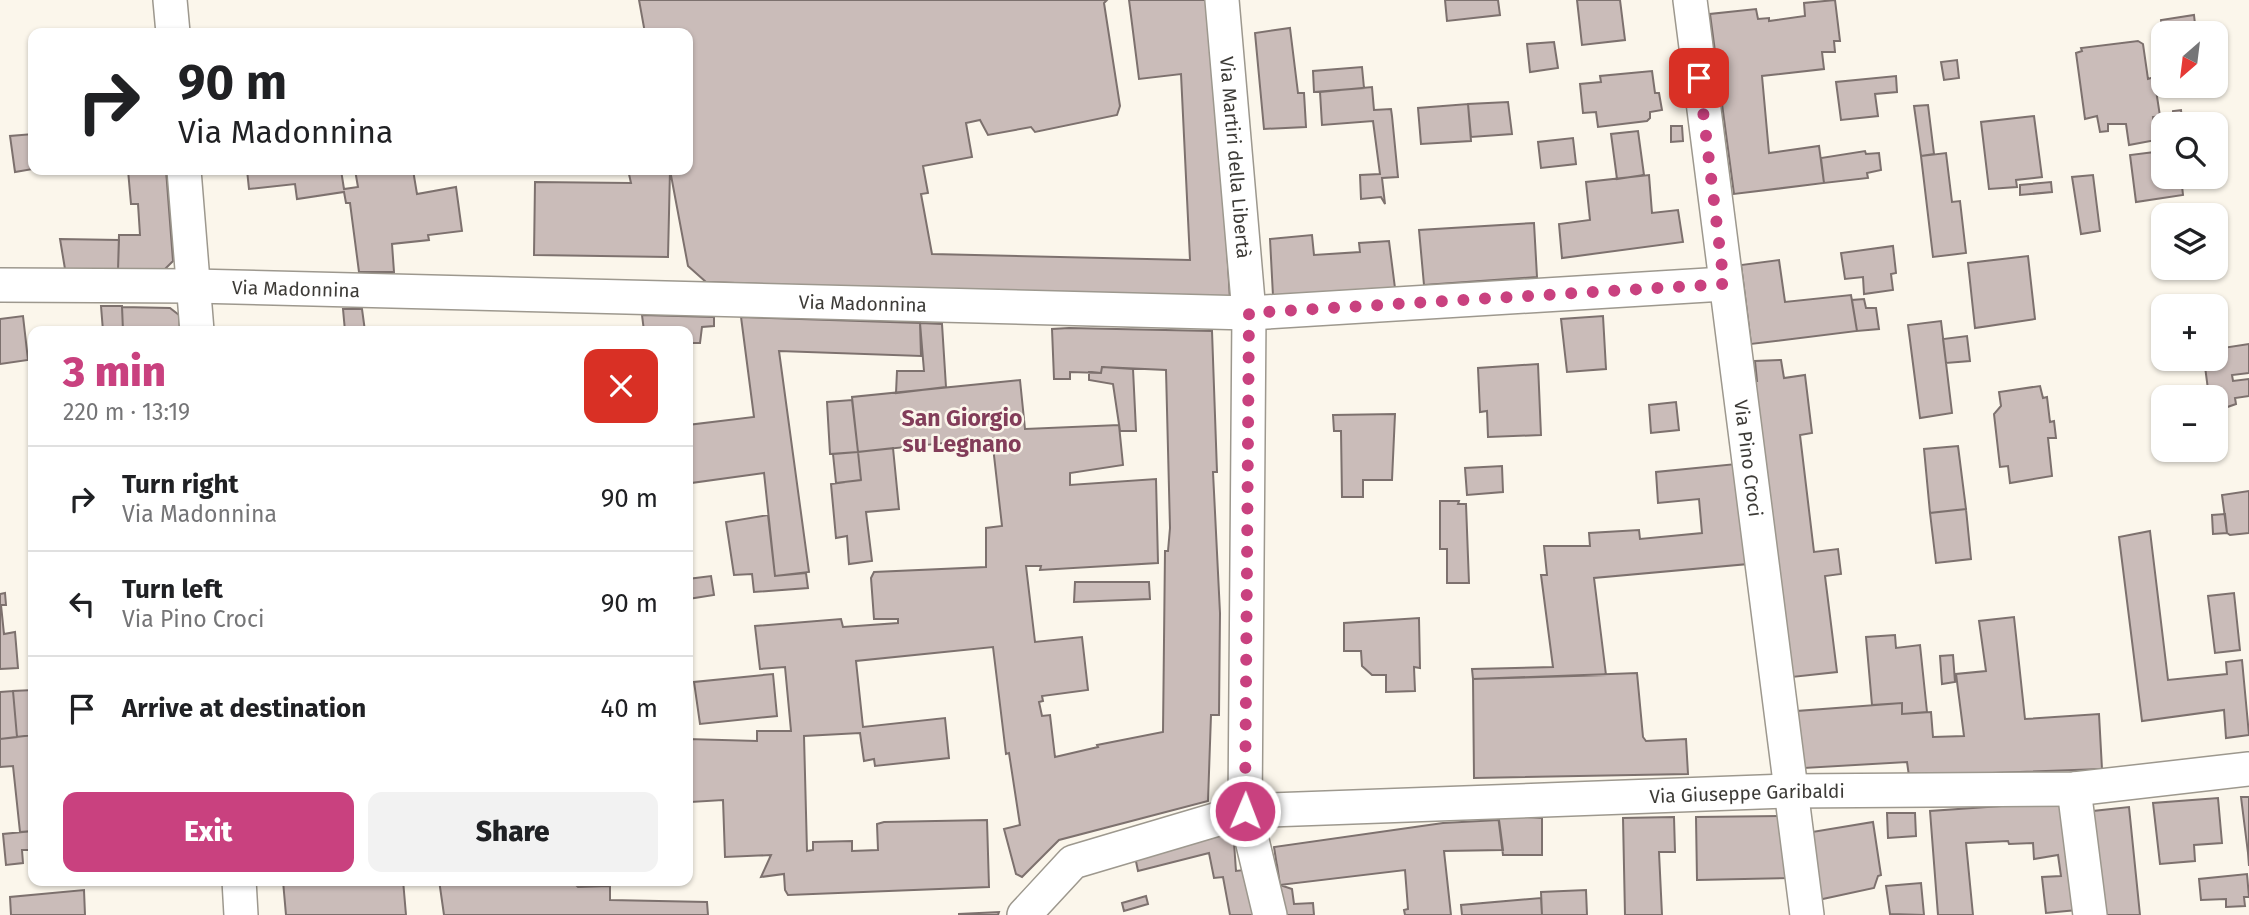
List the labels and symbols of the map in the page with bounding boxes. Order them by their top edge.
north arrow [2151,21,2228,98]
pin [1669,48,1729,108]
street label: Via Martiri della Libertà [1215,55,1255,260]
street label: Via Madonnina [232,276,360,302]
street label: Via Madonnina [798,290,927,317]
street label: Via Pino Croci [1729,398,1767,518]
district label: San Giorgio su Legnano [902,404,1022,458]
position arrow [1208,774,1282,848]
street label: Via Giuseppe Garibaldi [1649,780,1845,808]

